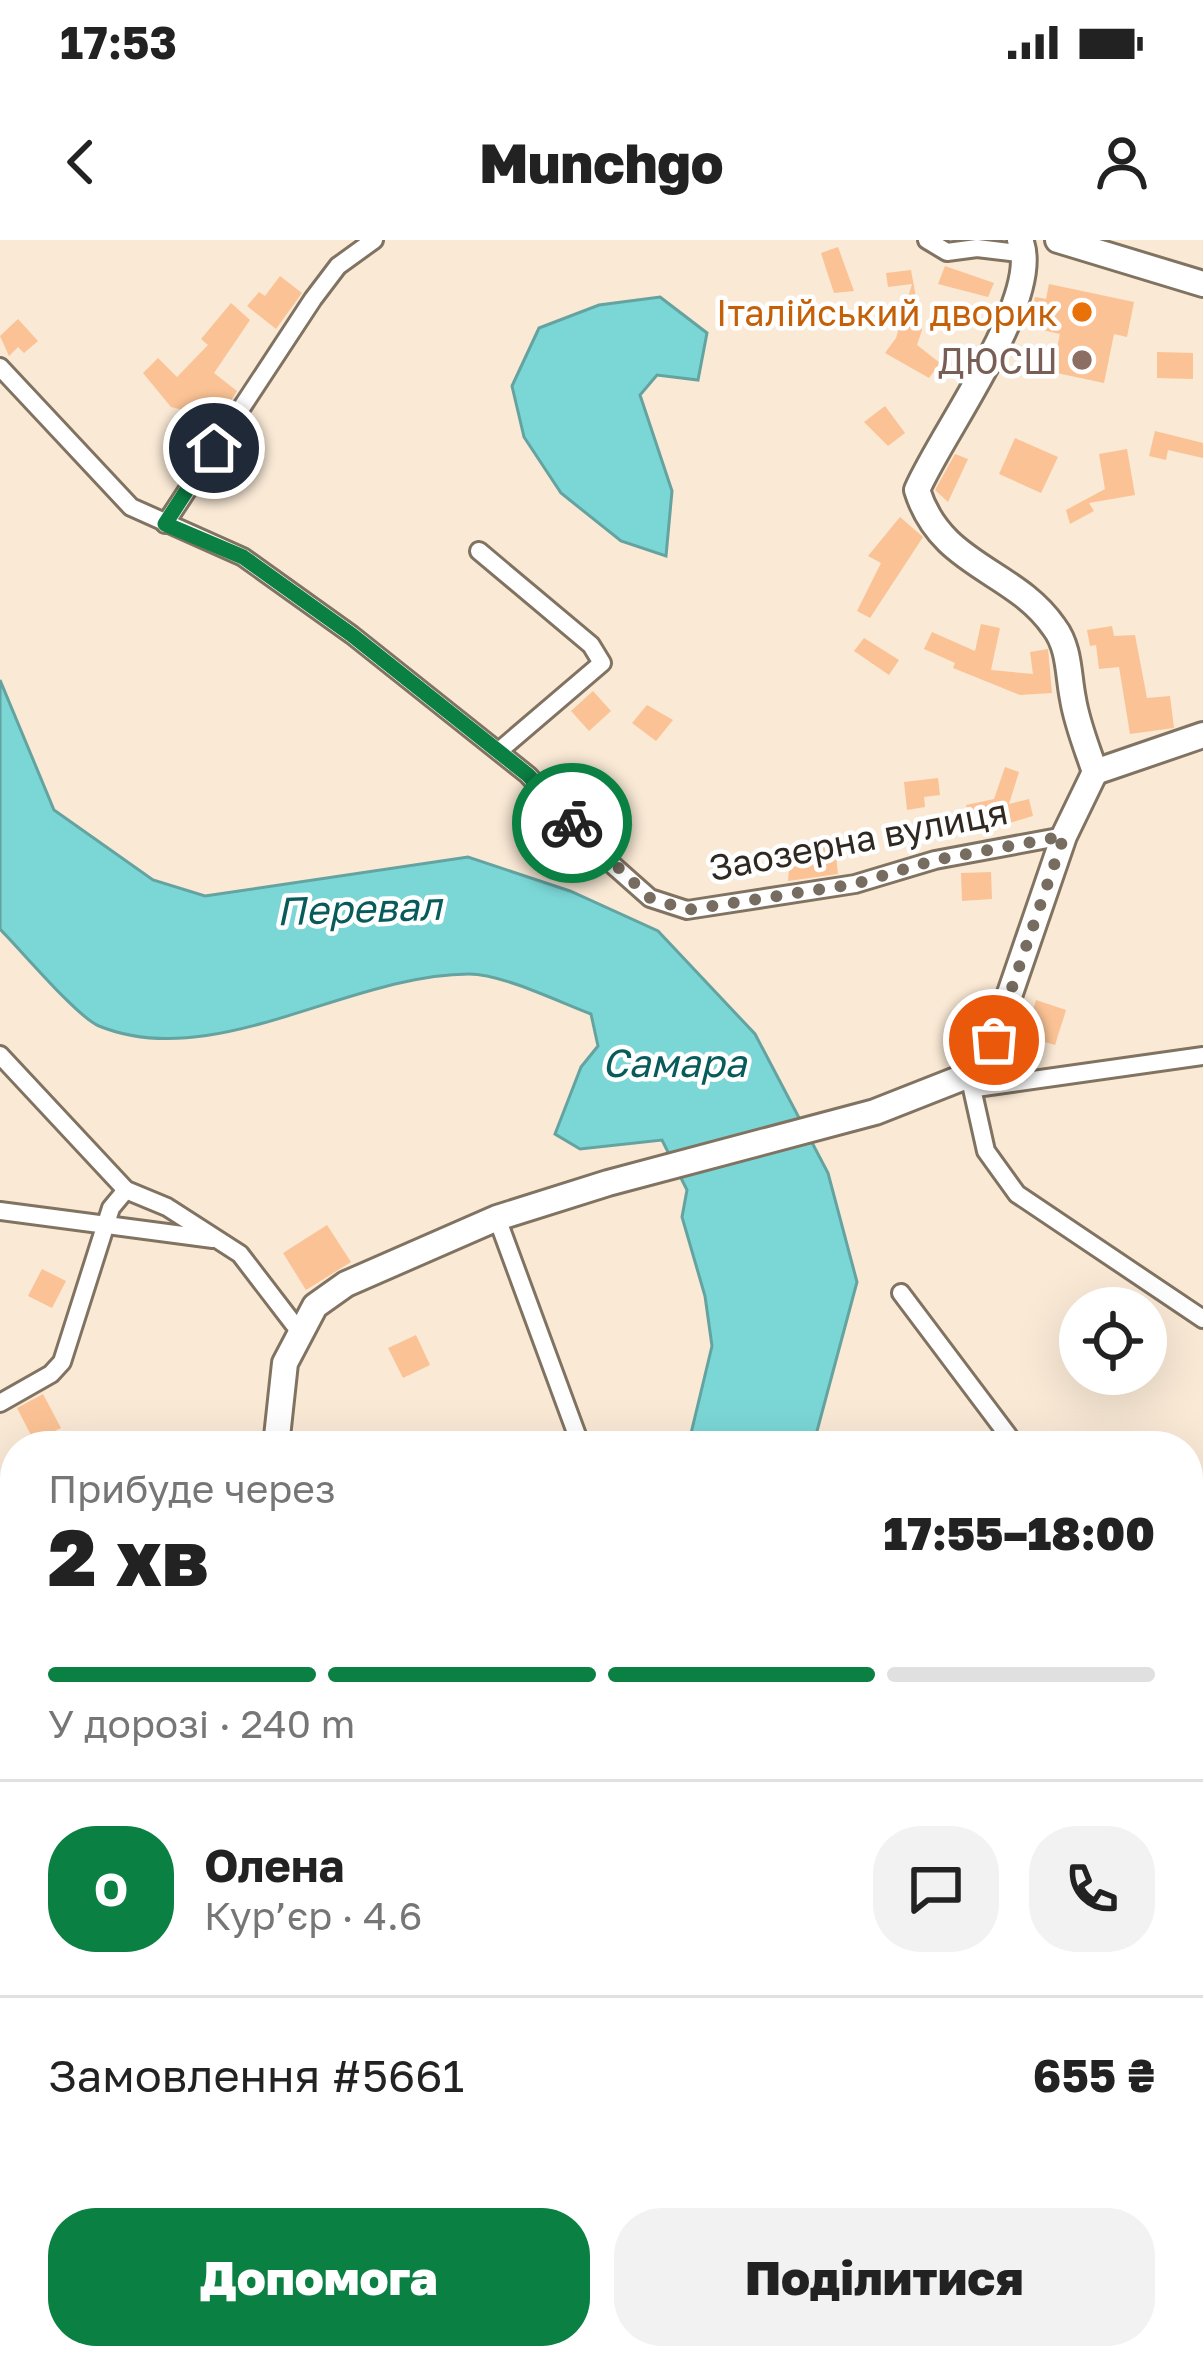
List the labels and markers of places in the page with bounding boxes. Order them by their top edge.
place label: Італійський дворик [716,291,1058,334]
marker: Італійський дворик [1069,299,1095,325]
place label: ДЮСШ [938,339,1058,382]
marker: ДЮСШ [1069,347,1095,373]
pin [163,397,265,499]
pin [943,989,1045,1091]

